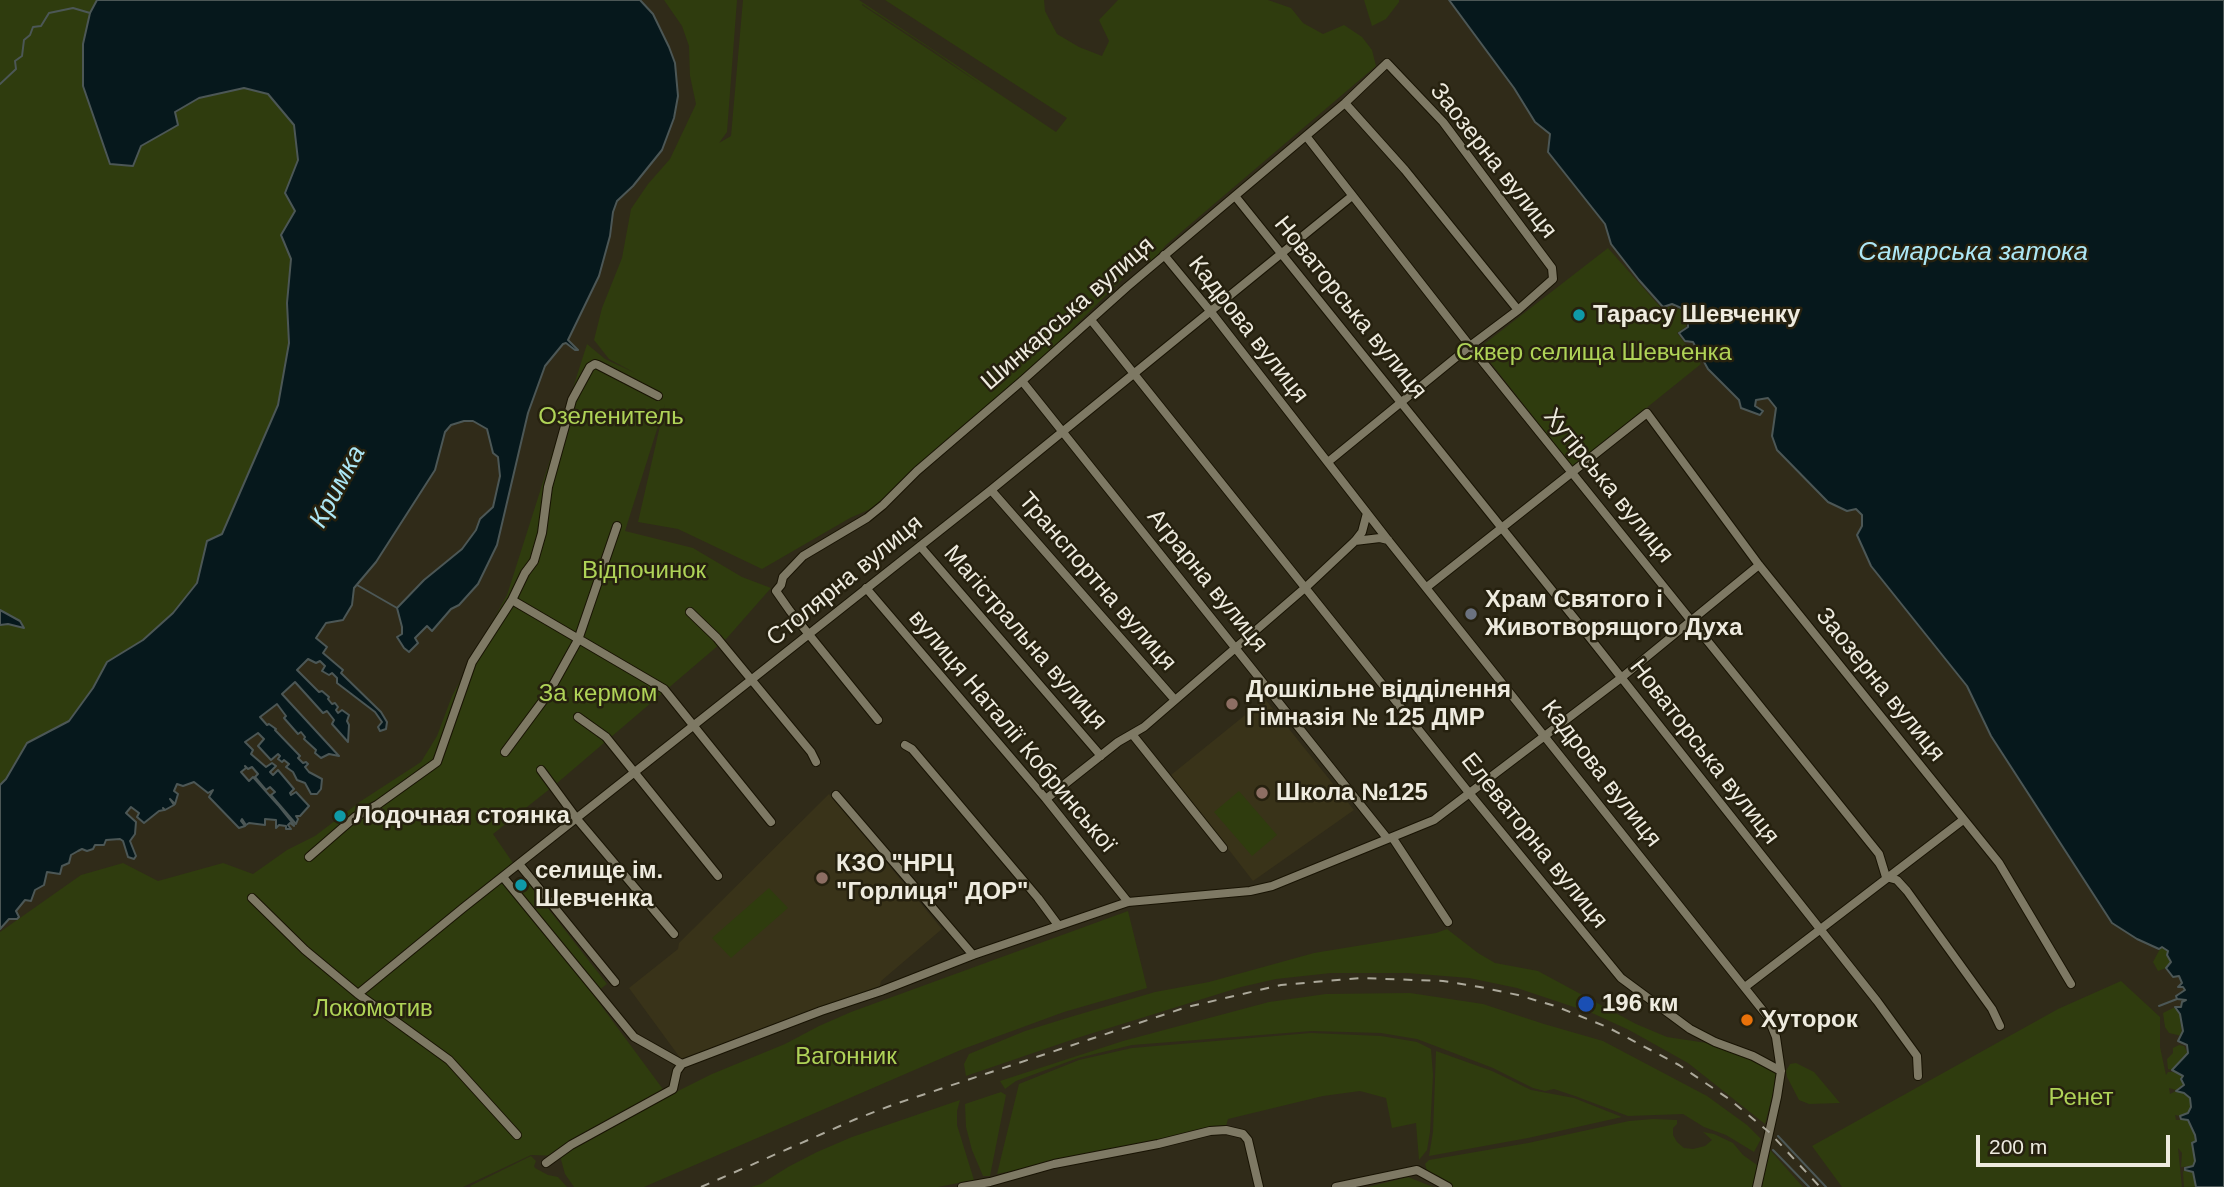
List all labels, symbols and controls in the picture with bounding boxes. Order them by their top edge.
street label: Заозерна вулиця [1423,77,1563,245]
street label: Новаторська вулиця [1267,211,1433,405]
street label: Шинкарська вулиця [976,231,1160,397]
water label: Самарська затока [1858,237,2088,269]
street label: Кадрова вулиця [1182,251,1314,409]
place label: Тарасу Шевченку [1593,301,1800,329]
marker: Тарасу Шевченку [1571,307,1587,323]
park label: Сквер селища Шевченка [1456,339,1732,367]
park label: Озеленитель [538,403,684,431]
street label: Хутірська вулиця [1537,403,1679,569]
water label: Кримка [303,440,373,534]
street label: Транспортна вулиця [1012,487,1182,677]
street label: Аграрна вулиця [1140,504,1274,658]
street label: Столярна вулиця [761,509,929,653]
street label: Магістральна вулиця [937,540,1113,736]
park label: Відпочинок [582,557,706,585]
place label: Храм Святого і Животворящого Духа [1485,586,1742,642]
street label: Заозерна вулиця [1809,602,1951,768]
street label: вулиця Наталії Кобринської [902,605,1122,859]
marker: Храм Святого і Животворящого Духа [1463,606,1479,622]
street label: Новаторська вулиця [1623,654,1785,850]
place label: Дошкільне відділення Гімназія № 125 ДМР [1246,676,1511,732]
park label: За кермом [539,680,657,708]
street label: Кадрова вулиця [1535,695,1667,853]
marker: Дошкільне відділення Гімназія № 125 ДМР [1224,696,1240,712]
street label: Елеваторна вулиця [1454,748,1614,934]
place label: Школа №125 [1276,779,1428,807]
marker: Школа №125 [1254,785,1270,801]
place label: Лодочная стоянка [354,802,570,830]
marker: Лодочная стоянка [332,808,348,824]
place label: КЗО "НРЦ "Горлиця" ДОР" [836,850,1028,906]
place label: селище ім. Шевченка [535,857,663,913]
marker: КЗО "НРЦ "Горлиця" ДОР" [814,870,830,886]
marker: селище ім. Шевченка [513,877,529,893]
place label: 196 км [1602,990,1678,1018]
marker: 196 км [1576,994,1596,1014]
park label: Локомотив [313,995,433,1023]
place label: Хуторок [1761,1006,1858,1034]
marker: Хуторок [1739,1012,1755,1028]
park label: Вагонник [795,1043,897,1071]
park label: Ренет [2048,1084,2114,1112]
scale bar [1979,1120,2173,1164]
text: 200 m [1989,1135,2047,1158]

